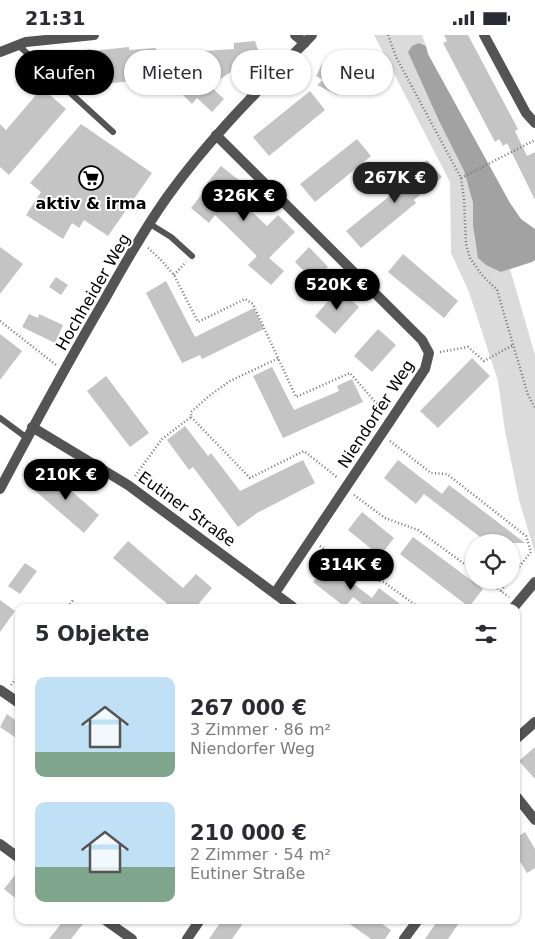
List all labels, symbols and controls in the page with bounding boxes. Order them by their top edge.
text: 21:31 [25,7,85,29]
chip: Kaufen [15,50,114,95]
chip: Mieten [124,50,221,95]
chip: Filter [231,50,311,95]
chip: Neu [321,50,393,95]
pin: 267K € [354,161,436,204]
supermarket icon: aktiv & irma [78,165,104,191]
text: 267K € [364,168,426,187]
pin: 326K € [203,179,285,222]
text: 326K € [213,186,275,205]
place label: aktiv & irma [36,194,146,213]
street label: Hochheider Weg [52,230,134,354]
pin: 520K € [296,269,378,311]
text: 520K € [306,275,368,294]
street label: Niendorfer Weg [334,356,418,472]
pin: 210K € [25,459,107,501]
text: 210K € [35,465,97,484]
street label: Eutiner Straße [135,467,239,551]
map controls [465,534,520,589]
button: locate [465,534,520,589]
pin: 314K € [310,549,392,591]
text: 314K € [320,555,382,574]
icon: filters [472,620,500,648]
text: 5 Objekte [35,622,150,646]
text: 267 000 € [190,696,307,720]
icon: home [75,697,135,757]
text: 3 Zimmer · 86 m² [190,720,331,739]
text: Niendorfer Weg [190,739,315,758]
text: 210 000 € [190,821,307,845]
icon: home [75,822,135,882]
text: 2 Zimmer · 54 m² [190,845,331,864]
text: Eutiner Straße [190,864,305,883]

